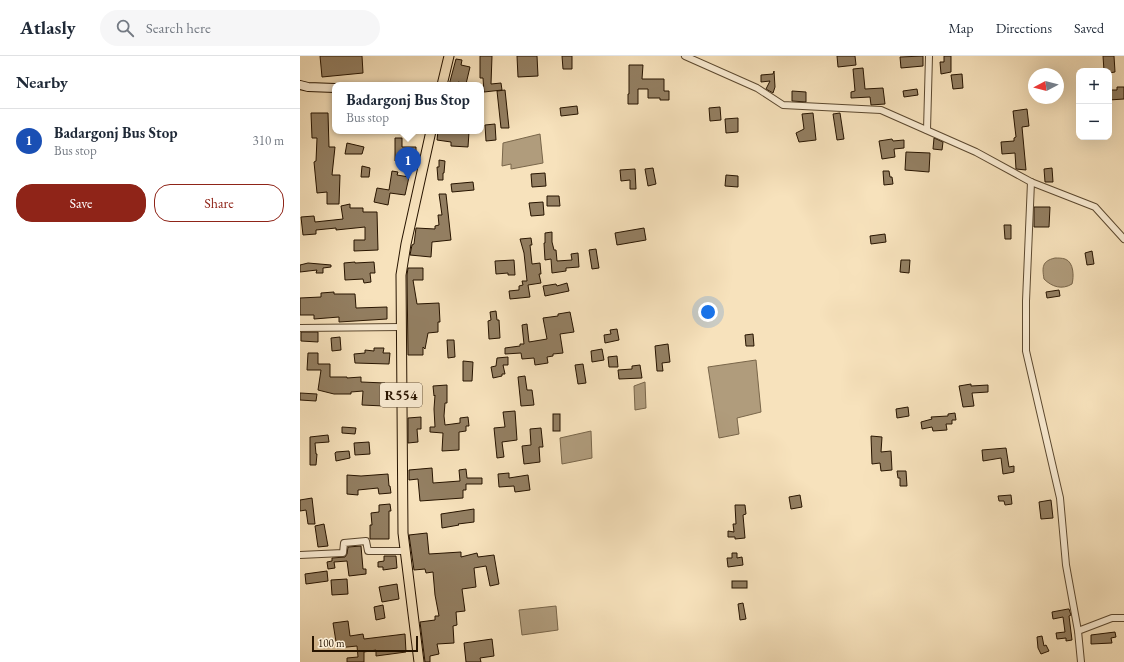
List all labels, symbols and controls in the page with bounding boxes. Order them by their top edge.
search box [100,10,380,46]
text: Atlasly [20,15,76,40]
icon: search [114,17,136,39]
text: Search here [146,18,211,37]
text: Map [948,19,974,37]
text: Directions [996,19,1052,37]
text: Saved [1074,19,1104,37]
north arrow [1028,68,1064,104]
map controls [1076,68,1112,140]
button: + [1076,68,1112,104]
text: Nearby [16,71,68,93]
popup [332,82,484,134]
text: Badargonj Bus Stop [346,90,470,109]
button: − [1076,104,1112,140]
text: Bus stop [346,109,389,126]
text: Badargonj Bus Stop [54,123,177,142]
text: 1 [26,132,32,149]
text: 310 m [253,132,284,149]
text: Bus stop [54,142,97,159]
pin: 1 [395,147,421,180]
button: Save [16,184,146,222]
button: Share [154,184,284,222]
your location [698,302,718,322]
road number: R554 [380,383,422,407]
scale bar [312,634,418,653]
text: 100 m [318,636,345,650]

